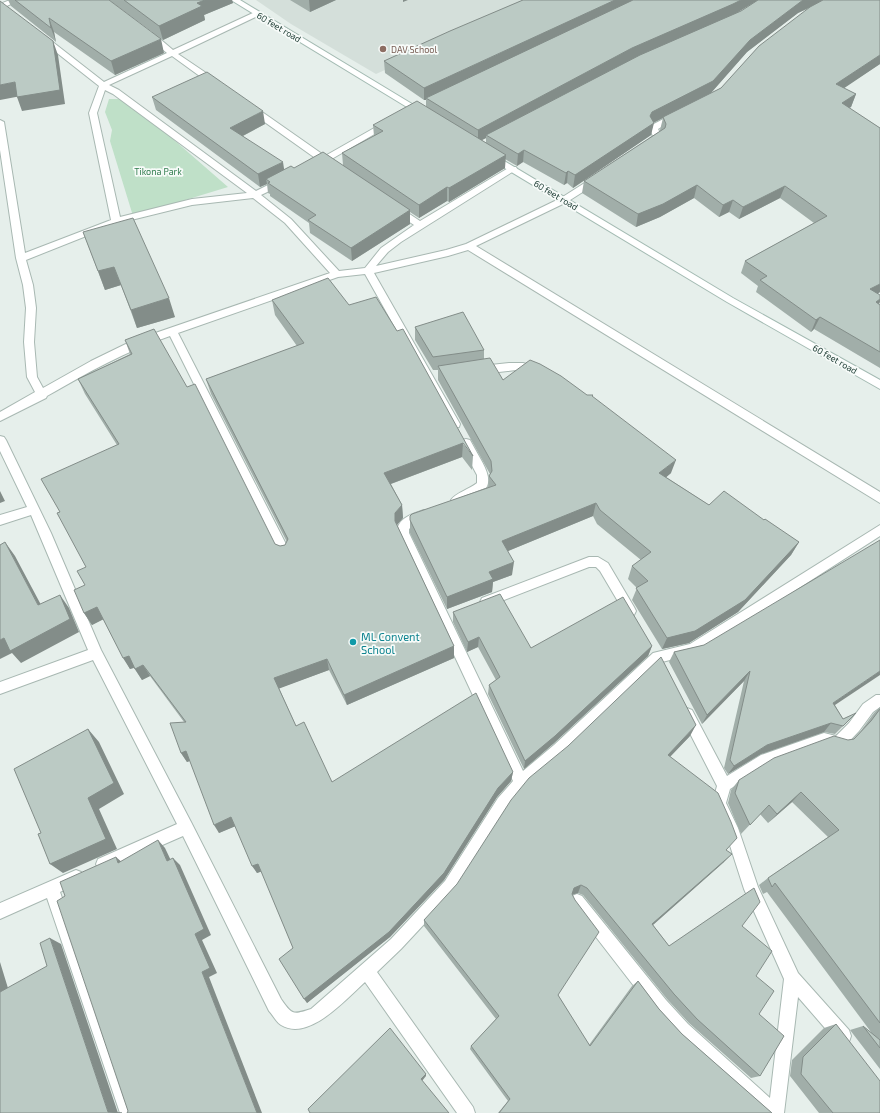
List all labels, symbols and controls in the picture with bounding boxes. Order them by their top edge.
street label: 60 feet road [255,10,303,44]
marker: DAV School [378,44,388,54]
place label: DAV School [391,44,437,55]
park label: Tikona Park [134,166,182,177]
street label: 60 feet road [532,178,580,212]
street label: 60 feet road [811,342,859,376]
place label: ML Convent School [361,630,420,656]
marker: ML Convent School [348,637,358,647]

